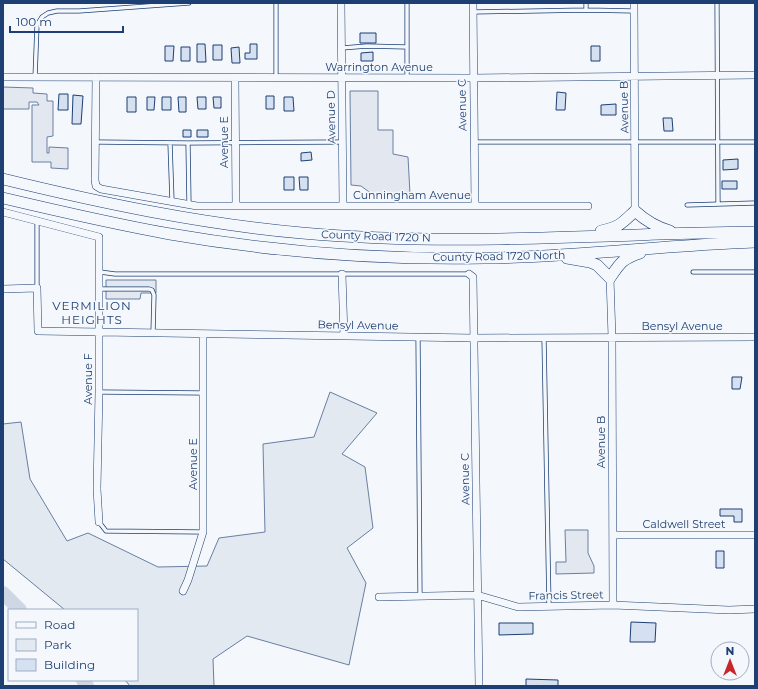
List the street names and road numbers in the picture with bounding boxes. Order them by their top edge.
street label: Warrington Avenue [325,60,433,74]
street label: Avenue C [455,79,469,131]
street label: Avenue B [617,81,631,133]
street label: Avenue D [324,90,338,144]
street label: Avenue E [217,116,231,168]
street label: Cunningham Avenue [353,188,471,202]
street label: County Road 1720 N [321,227,431,245]
street label: County Road 1720 North [432,248,566,264]
street label: Bensyl Avenue [317,317,399,333]
street label: Bensyl Avenue [641,319,723,333]
street label: Avenue F [81,353,95,405]
street label: Avenue B [594,416,608,468]
street label: Avenue E [186,438,200,490]
street label: Avenue C [458,453,472,505]
street label: Caldwell Street [643,517,726,531]
street label: Francis Street [528,587,604,603]

